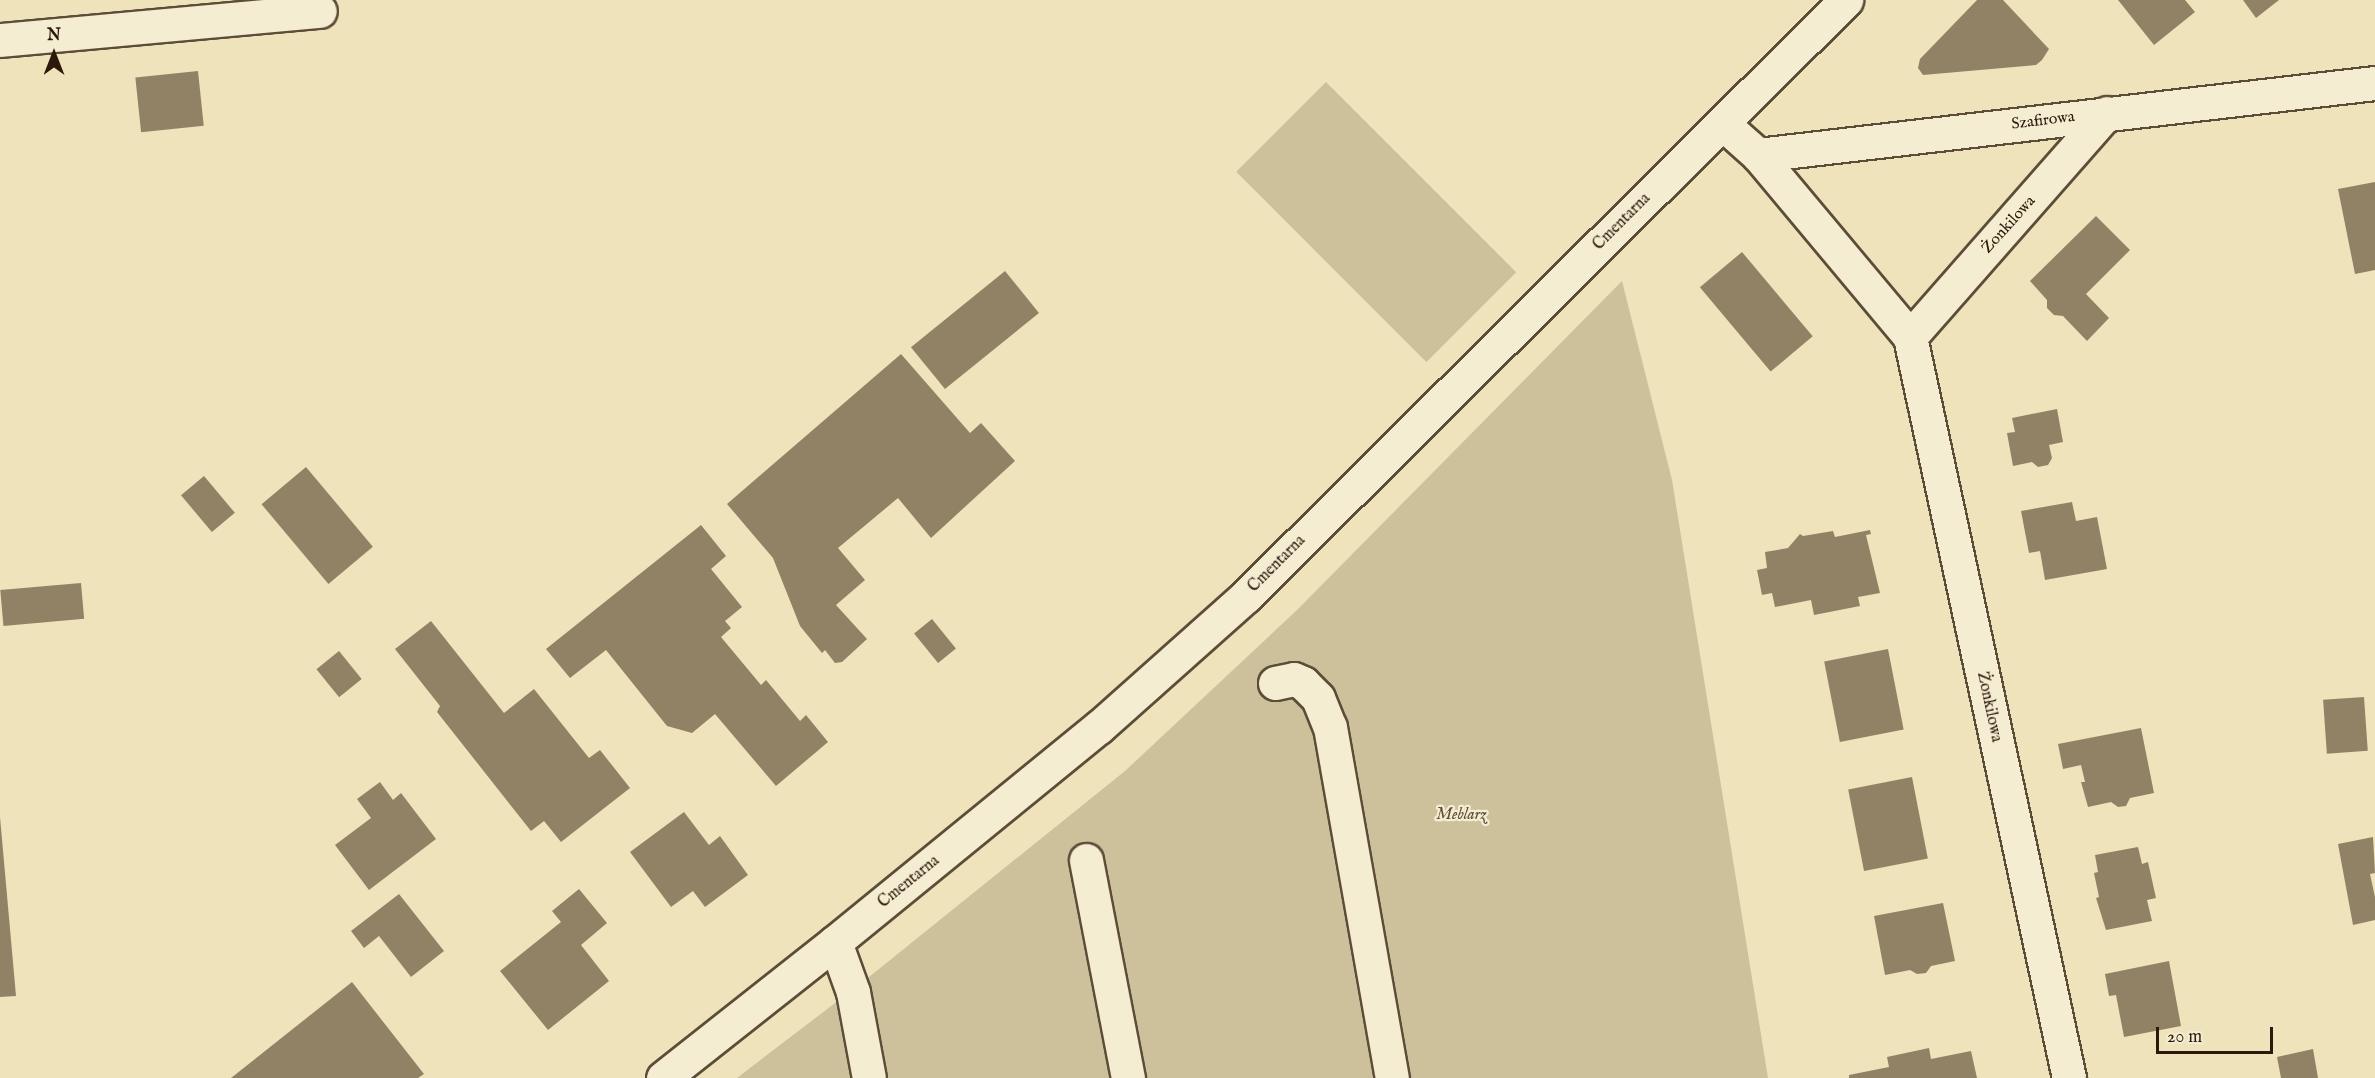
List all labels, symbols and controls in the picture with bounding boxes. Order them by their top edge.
north arrow [24,24,84,84]
text: N [47,26,61,46]
street label: Szafirowa [2010,108,2076,134]
street label: Cmentarna [1589,189,1655,255]
street label: Żonkilowa [1978,192,2040,258]
street label: Cmentarna [1244,531,1310,597]
street label: Żonkilowa [1972,670,2006,744]
park label: Meblarz [1436,805,1486,825]
street label: Cmentarna [874,851,944,913]
scale bar [2159,1015,2276,1053]
text: 20 m [2167,1026,2202,1049]

